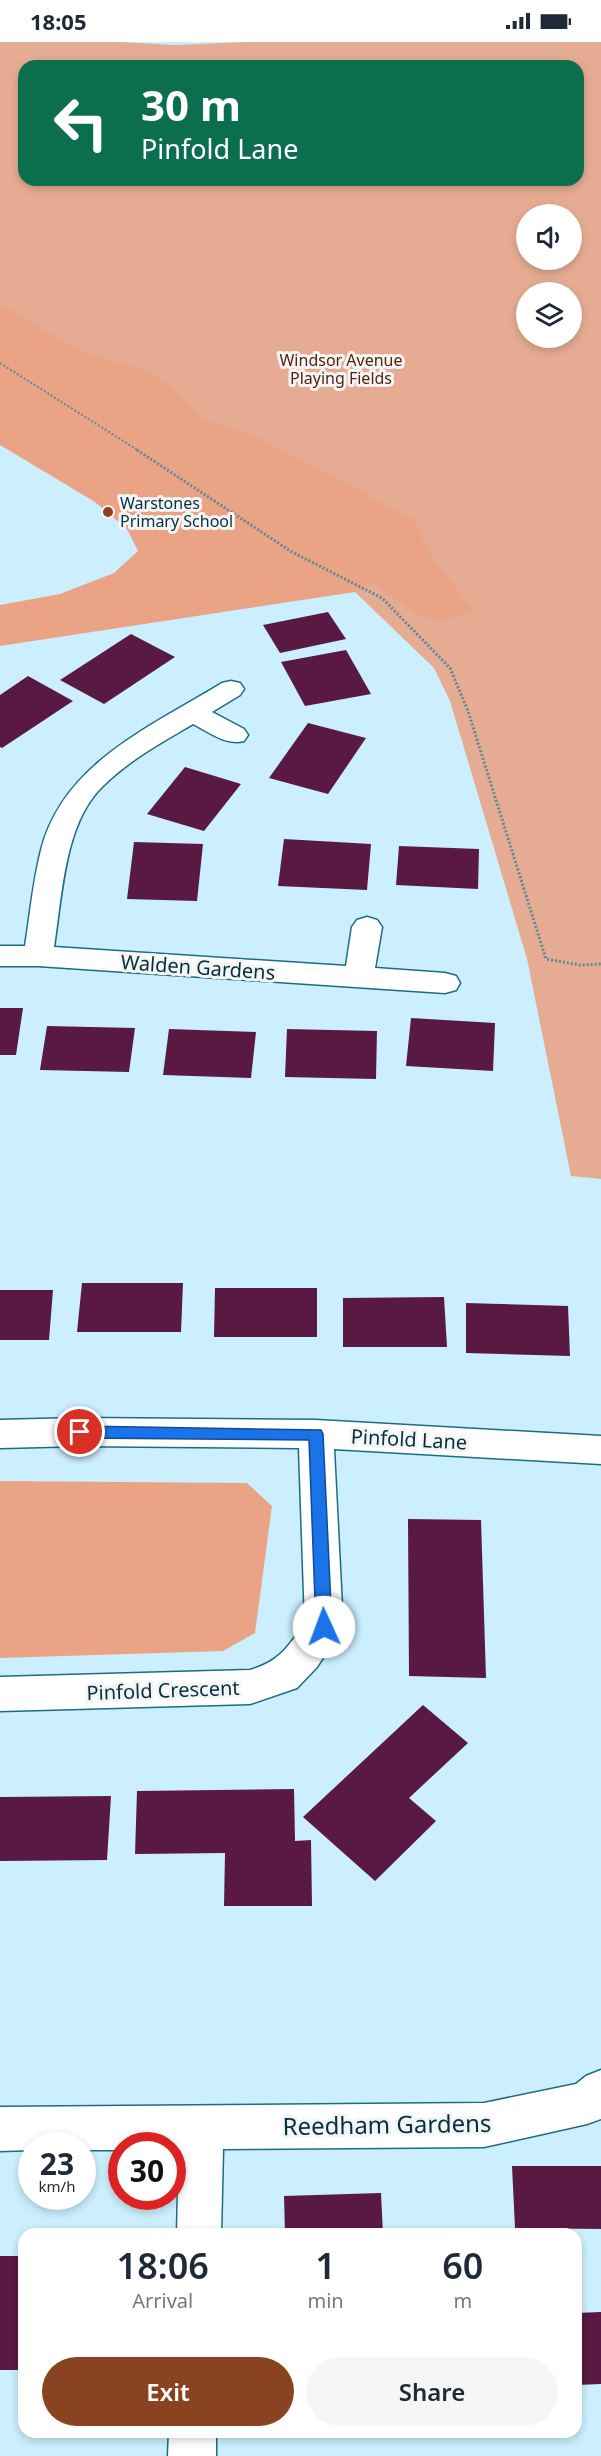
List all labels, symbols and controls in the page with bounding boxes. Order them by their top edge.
text: 18:05 [30,6,87,36]
text: 30 m [141,76,241,133]
icon: left [42,84,120,162]
text: Pinfold Lane [141,130,298,167]
map controls [516,204,582,348]
button: sound [516,204,582,270]
button: layers [516,282,582,348]
park label: Windsor Avenue Playing Fields [279,349,403,389]
place label: Warstones Primary School [120,492,233,532]
marker: Warstones Primary School [101,505,115,519]
street label: Walden Gardens [120,948,276,986]
pin [54,1406,105,1457]
icon: arrive [63,1415,96,1448]
street label: Pinfold Lane [350,1422,468,1456]
position arrow [292,1595,356,1659]
street label: Pinfold Crescent [86,1674,240,1706]
street label: Reedham Gardens [282,2106,492,2142]
speed limit sign: 30 [108,2132,186,2210]
text: 23 [40,2143,74,2184]
text: km/h [39,2176,75,2196]
text: 18:06 [117,2241,209,2290]
text: 1 [315,2241,336,2290]
text: 60 [442,2241,483,2290]
text: Arrival [132,2287,193,2314]
text: min [307,2287,344,2314]
text: m [453,2287,472,2314]
button: Exit [42,2357,294,2426]
button: Share [306,2357,558,2426]

